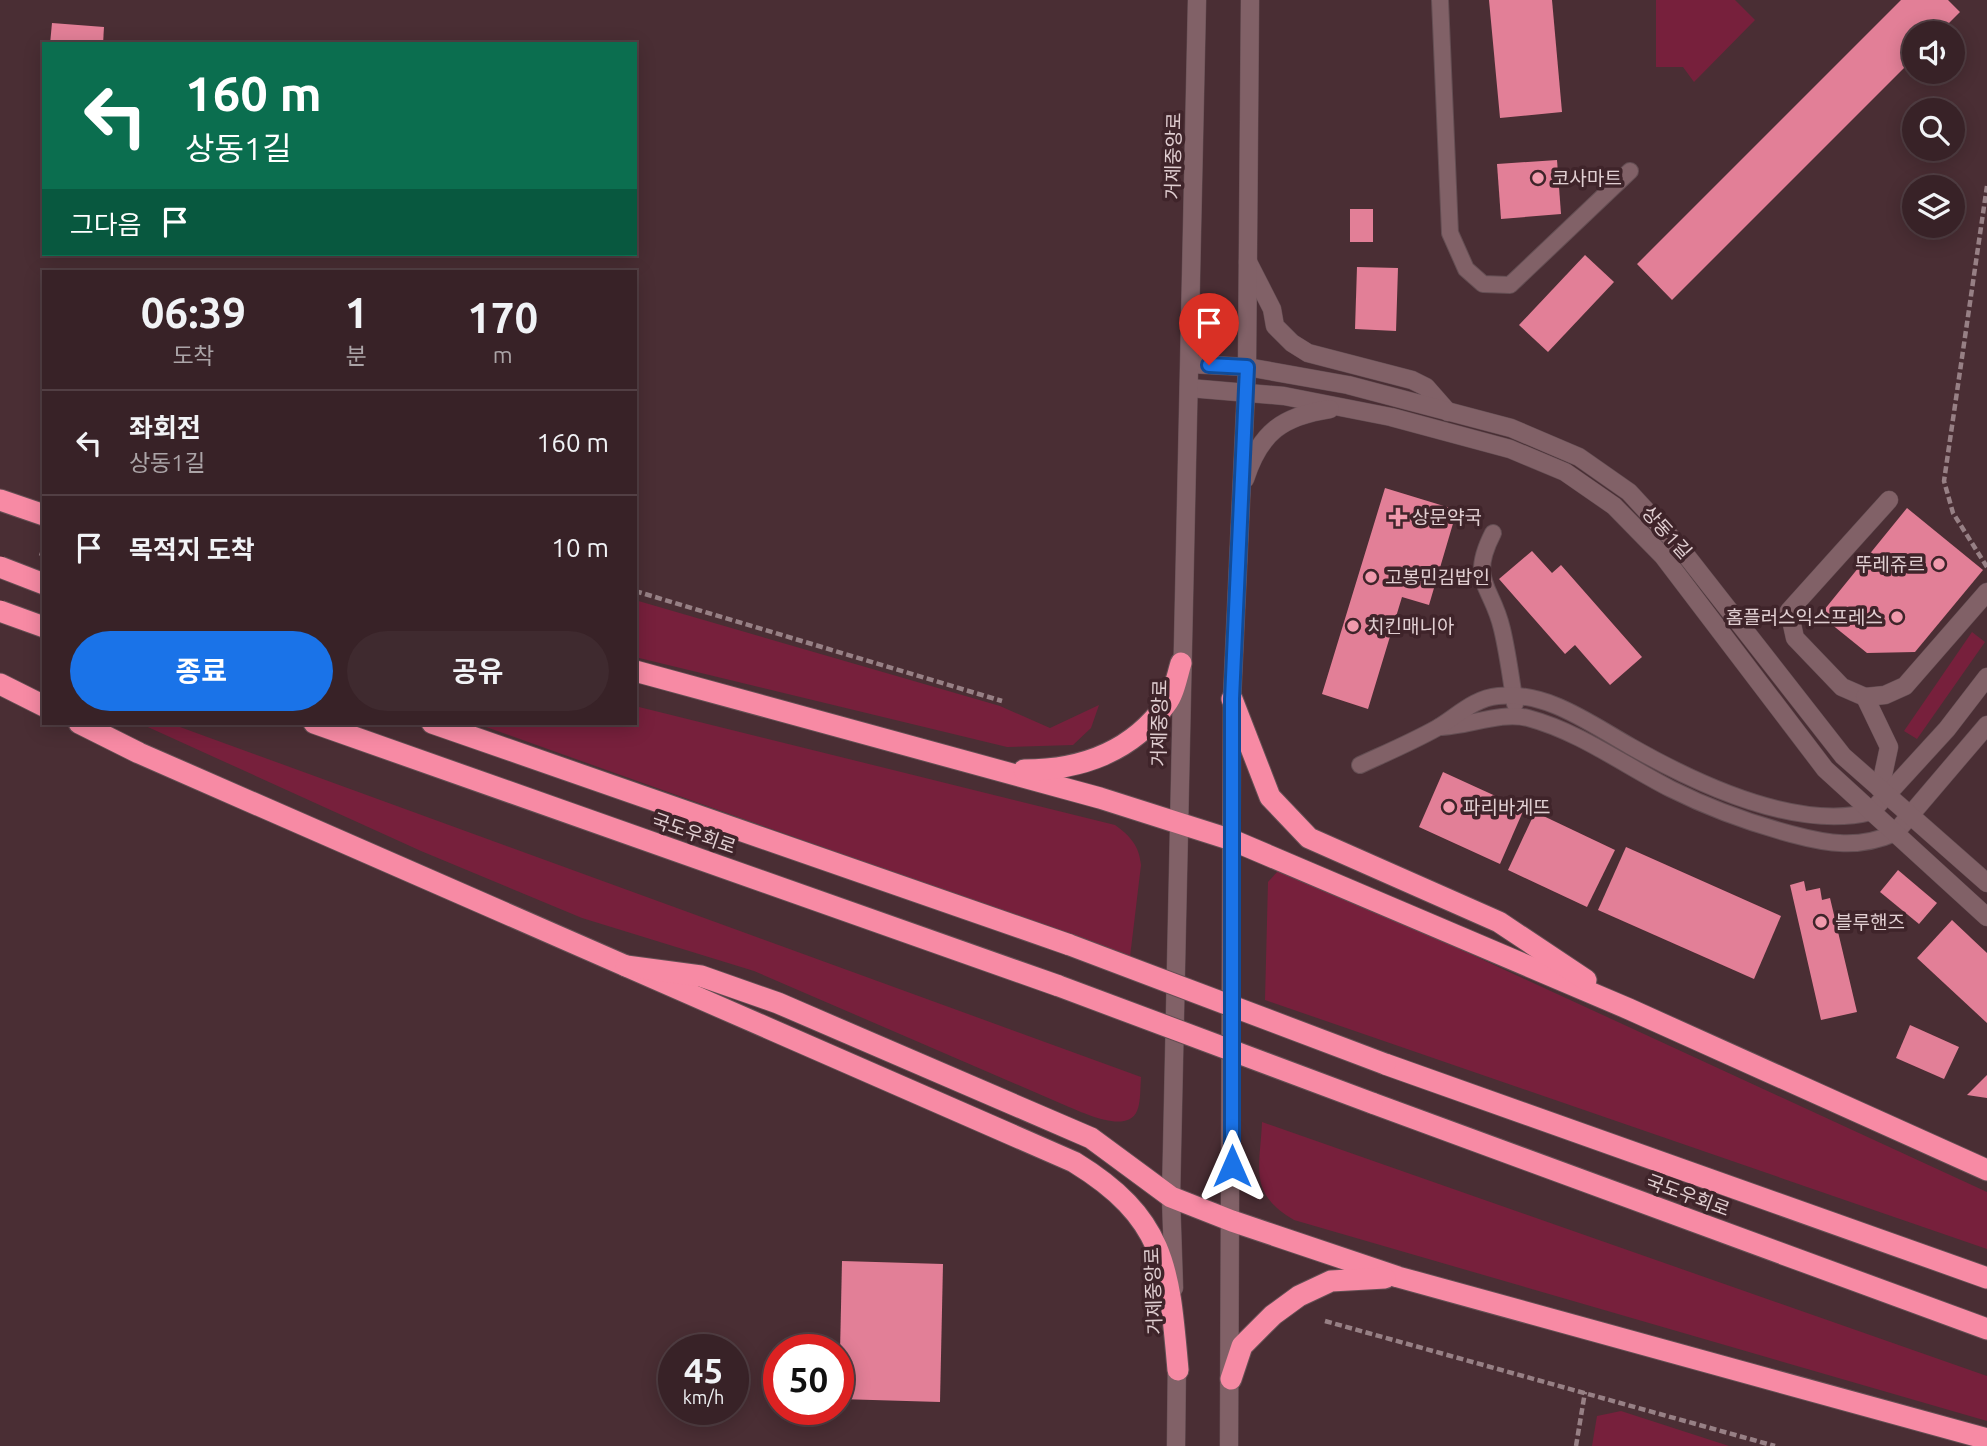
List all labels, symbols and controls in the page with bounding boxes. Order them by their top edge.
map controls [1902,21,1965,238]
button: sound [1902,21,1965,84]
text: 160 m [185,65,322,120]
icon: left [70,70,161,161]
button: search [1902,98,1965,161]
street label: 거제중앙로 [1161,112,1185,200]
text: 상동1길 [185,130,291,166]
place label: 코사마트 [1552,167,1622,189]
marker: 코사마트 [1530,170,1546,186]
button: layers [1902,175,1965,238]
icon: arrive [156,203,194,241]
text: 그다음 [70,210,142,239]
text: 06:39 [141,289,246,336]
text: 1 [345,289,368,336]
pin [1179,293,1239,365]
text: 170 [467,294,538,341]
icon: arrive [1190,304,1228,342]
text: m [493,342,513,367]
text: 도착 [172,343,214,368]
text: 분 [346,343,367,368]
text: 좌회전 [129,413,201,442]
icon: left [70,424,108,462]
text: 160 m [537,428,609,457]
text: 상동1길 [129,450,205,475]
street label: 상동1길 [1638,501,1696,563]
place label: 상문약국 [1412,506,1482,528]
marker: 상문약국 [1390,509,1406,525]
icon: arrive [70,529,108,567]
text: 10 m [551,533,609,562]
text: 목적지 도착 [129,535,255,564]
place label: 뚜레쥬르 [1855,553,1925,575]
marker: 뚜레쥬르 [1931,556,1947,572]
place label: 고봉민김밥인 [1385,566,1490,588]
marker: 고봉민김밥인 [1363,569,1379,585]
place label: 홈플러스익스프레스 [1726,606,1883,628]
marker: 홈플러스익스프레스 [1889,609,1905,625]
place label: 치킨매니아 [1367,615,1454,637]
marker: 치킨매니아 [1345,618,1361,634]
button: 종료 [70,631,333,711]
button: 공유 [347,631,609,711]
street label: 거제중앙로 [1147,679,1171,767]
place label: 파리바게뜨 [1463,796,1550,818]
marker: 파리바게뜨 [1441,799,1457,815]
street label: 국도우회로 [649,808,739,858]
place label: 블루핸즈 [1835,911,1905,933]
marker: 블루핸즈 [1813,914,1829,930]
position arrow [1195,1129,1269,1203]
street label: 국도우회로 [1643,1170,1733,1220]
street label: 거제중앙로 [1140,1247,1166,1335]
speed limit sign: 50 [763,1334,854,1425]
text: 45 [684,1350,723,1390]
text: km/h [683,1387,724,1407]

